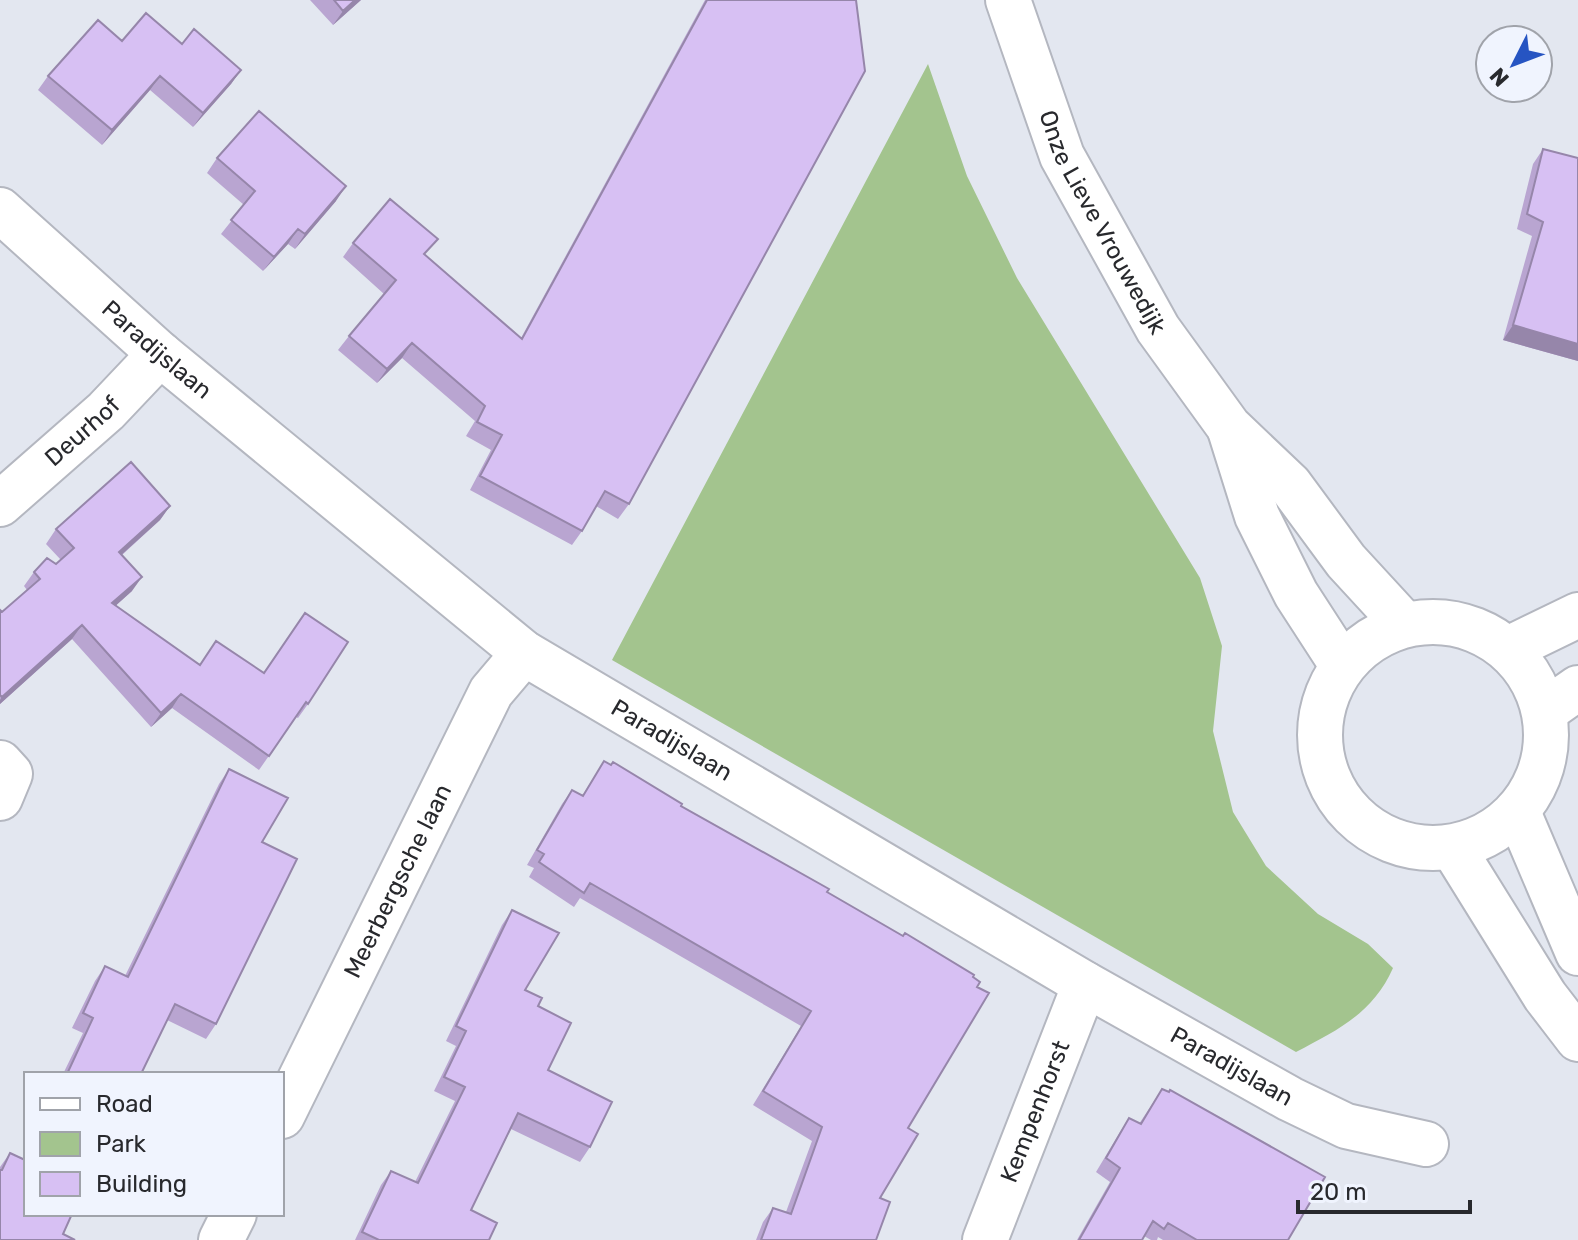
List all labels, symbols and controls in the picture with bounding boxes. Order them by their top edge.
north arrow [1474,24,1554,104]
text: N [1484,62,1515,92]
street label: Onze Lieve Vrouwedijk [1033,106,1172,339]
street label: Paradijslaan [96,295,217,405]
street label: Deurhof [39,390,127,472]
street label: Paradijslaan [606,694,738,787]
street label: Meerbergsche laan [338,780,457,982]
street label: Paradijslaan [1166,1021,1298,1112]
street label: Kempenhorst [995,1037,1076,1186]
legend [24,1072,284,1216]
text: Road [96,1090,153,1118]
text: Park [96,1130,147,1158]
scale bar [1298,1164,1470,1214]
text: Building [96,1170,187,1198]
text: 20 m [1310,1178,1367,1206]

